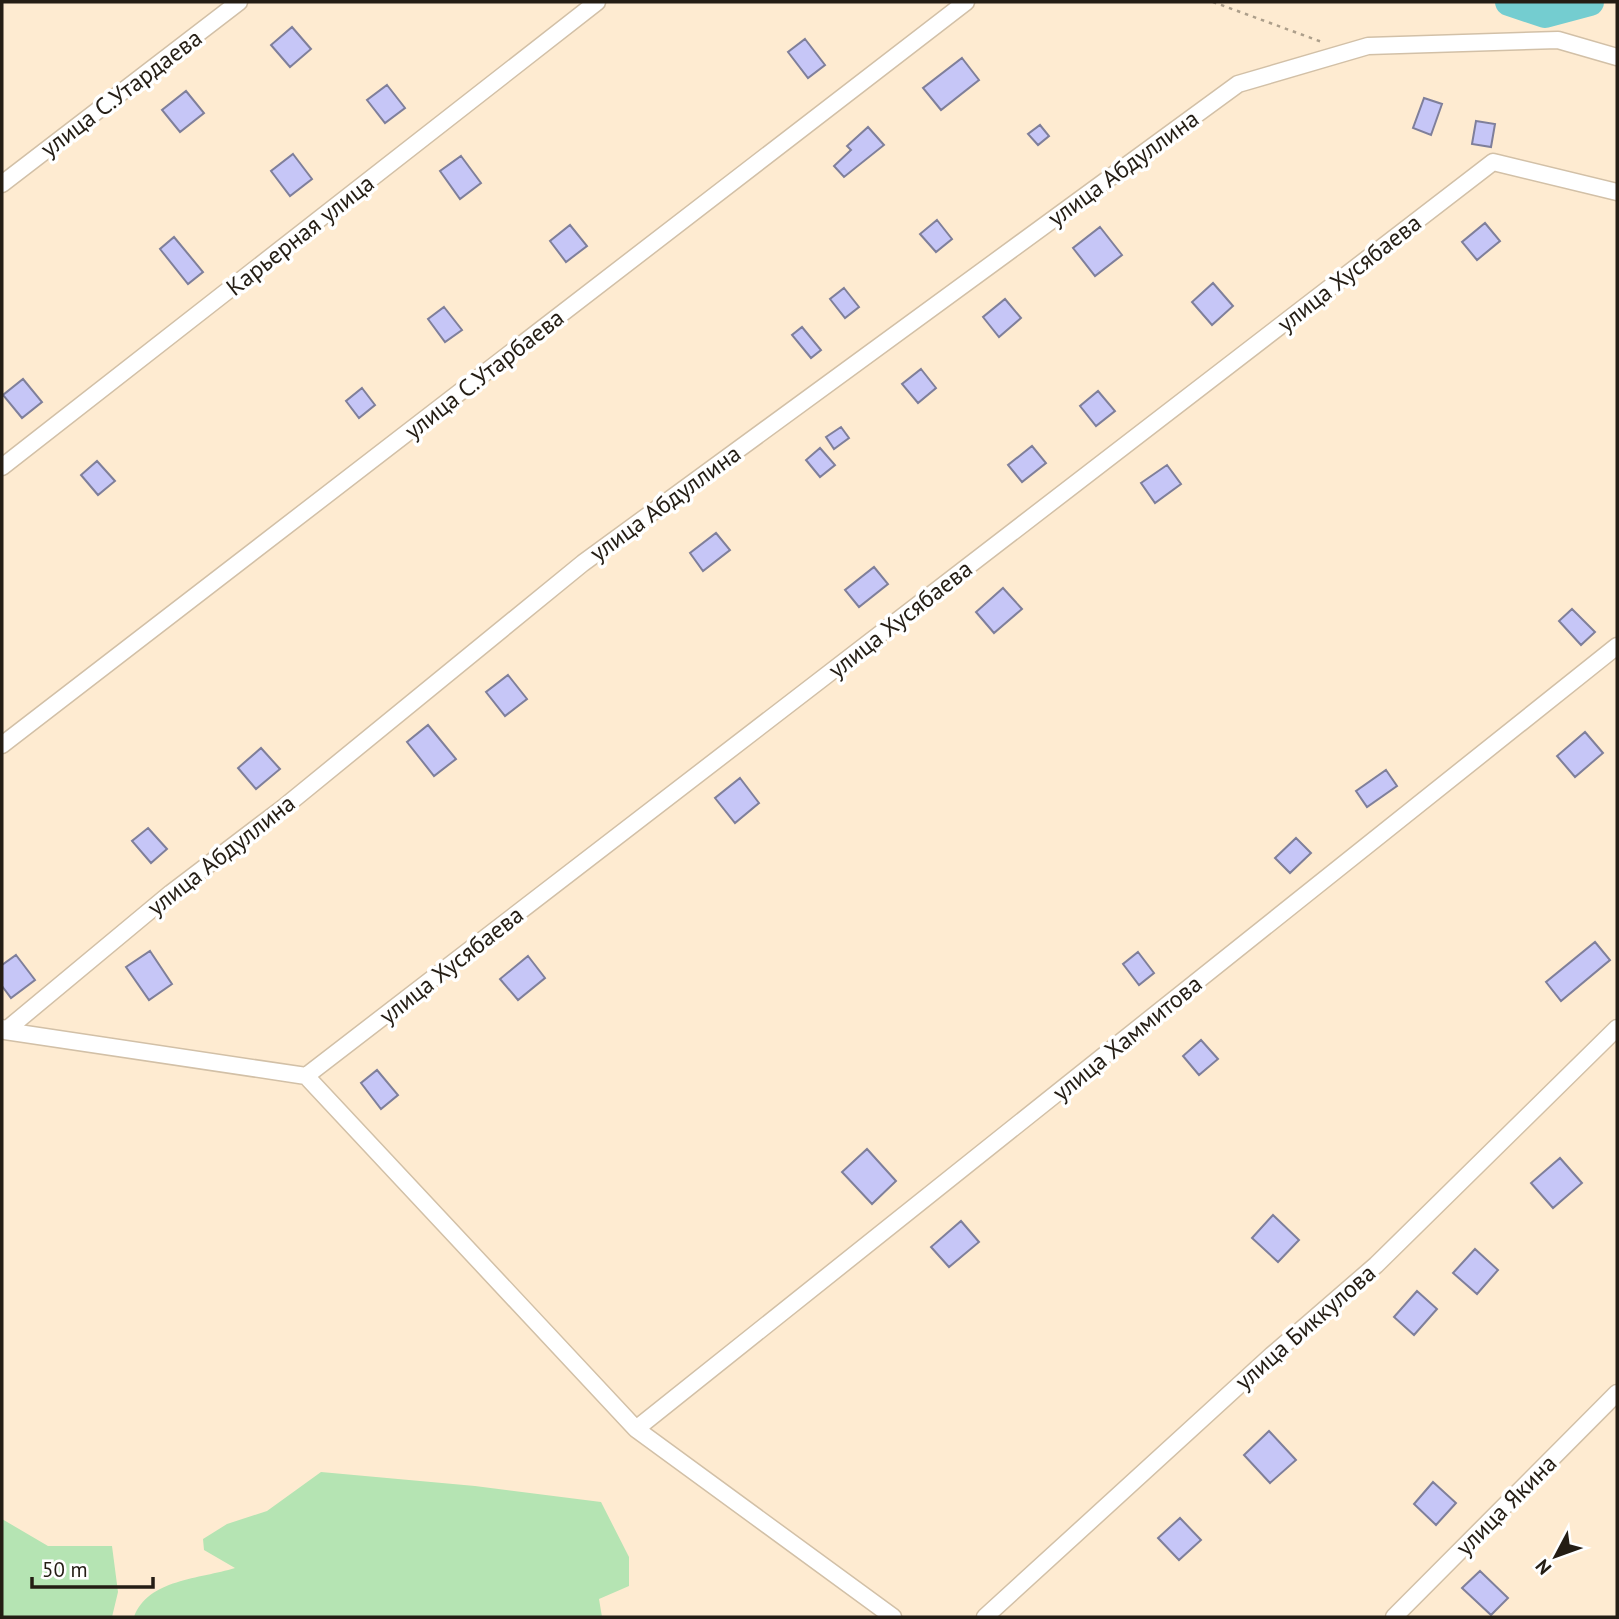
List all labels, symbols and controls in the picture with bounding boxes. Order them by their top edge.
street label: улица С.Утардаева [34,22,208,164]
street label: улица Абдуллина [1041,103,1205,233]
street label: Карьерная улица [220,168,380,302]
street label: улица Хусябаева [1271,207,1427,339]
street label: улица С.Утарбаева [398,302,570,446]
street label: улица Абдуллина [583,438,747,568]
street label: улица Хусябаева [822,553,978,685]
street label: улица Абдуллина [141,788,301,922]
street label: улица Хусябаева [373,899,529,1031]
street label: улица Хаммитова [1046,968,1208,1108]
street label: улица Биккулова [1228,1257,1382,1397]
street label: улица Якина [1449,1448,1563,1562]
north arrow [1521,1521,1591,1591]
scale bar [32,1546,152,1590]
text: N [1530,1555,1556,1580]
text: 50 m [42,1556,88,1583]

